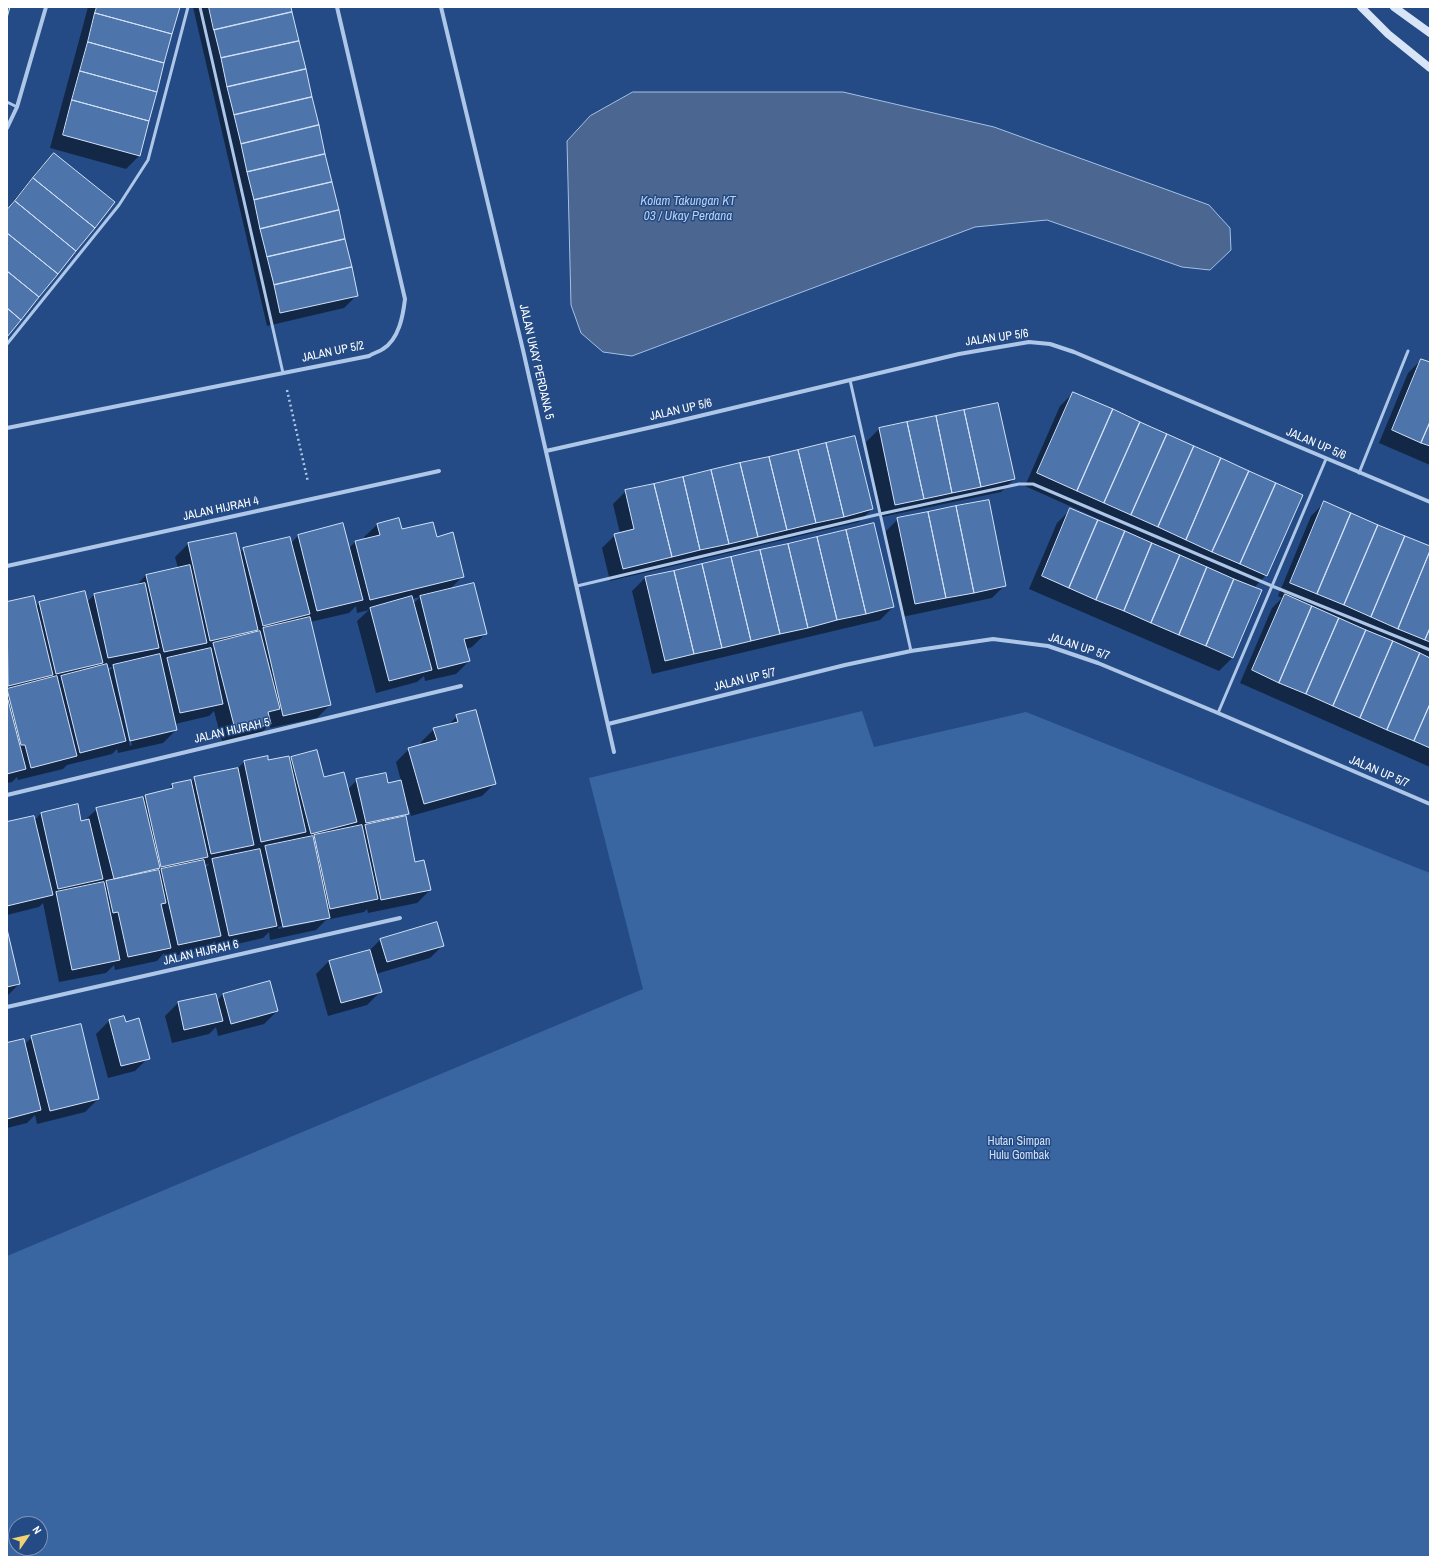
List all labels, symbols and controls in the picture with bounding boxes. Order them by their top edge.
water label: Kolam Takungan KT 03 / Ukay Perdana [640,194,736,225]
street label: JALAN UKAY PERDANA 5 [516,303,556,421]
street label: JALAN UP 5/6 [965,326,1029,350]
street label: JALAN UP 5/2 [300,338,366,366]
street label: JALAN UP 5/6 [648,396,714,424]
street label: JALAN UP 5/6 [1284,425,1348,463]
street label: JALAN HIJRAH 4 [182,494,260,524]
street label: JALAN UP 5/7 [1047,630,1111,664]
street label: JALAN UP 5/7 [712,665,778,695]
street label: JALAN HIJRAH 5 [193,715,271,747]
street label: JALAN UP 5/7 [1347,753,1411,791]
street label: JALAN HIJRAH 6 [162,937,240,969]
park label: Hutan Simpan Hulu Gombak [988,1135,1050,1163]
north arrow [8,1516,48,1556]
text: N [29,1523,45,1536]

